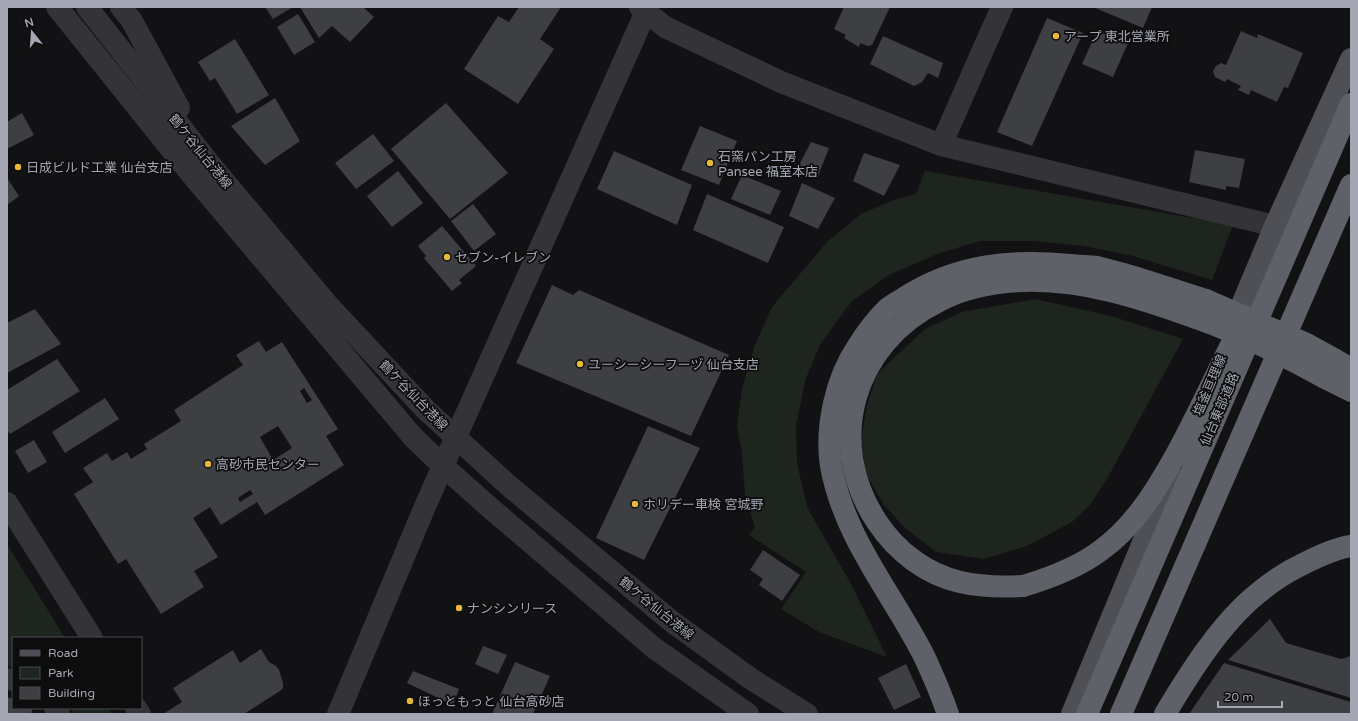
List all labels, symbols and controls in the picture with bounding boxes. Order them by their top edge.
north arrow [12,12,52,52]
text: N [23,15,35,30]
place label: アープ 東北営業所 [1064,29,1170,45]
marker: アープ 東北営業所 [1051,31,1061,41]
street label: 鶴ケ谷仙台港線 [165,111,235,192]
place label: 石窯パン工房 Pansee 福室本店 [718,149,818,180]
marker: 石窯パン工房 Pansee 福室本店 [705,158,715,168]
place label: 日成ビルド工業 仙台支店 [26,160,172,176]
marker: 日成ビルド工業 仙台支店 [13,162,23,172]
place label: セブン-イレブン [455,250,551,266]
marker: セブン-イレブン [442,252,452,262]
street label: 塩釜亘理線 [1190,352,1230,418]
street label: 鶴ケ谷仙台港線 [376,357,451,434]
place label: ユーシーシーフーヅ 仙台支店 [588,357,759,373]
marker: ユーシーシーフーヅ 仙台支店 [575,359,585,369]
street label: 仙台東部道路 [1197,370,1243,448]
place label: 高砂市民センター [216,457,320,473]
marker: 高砂市民センター [203,459,213,469]
place label: ホリデー車検 宮城野 [643,497,763,513]
marker: ホリデー車検 宮城野 [630,499,640,509]
street label: 鶴ケ谷仙台港線 [616,574,697,644]
place label: ナンシンリース [467,601,557,617]
marker: ナンシンリース [454,603,464,613]
legend [12,637,142,709]
text: Road [48,646,78,660]
text: Park [48,666,74,680]
scale bar [1218,683,1282,709]
text: Building [48,686,95,700]
text: 20 m [1224,690,1253,704]
place label: ほっともっと 仙台高砂店 [418,694,564,710]
marker: ほっともっと 仙台高砂店 [405,696,415,706]

